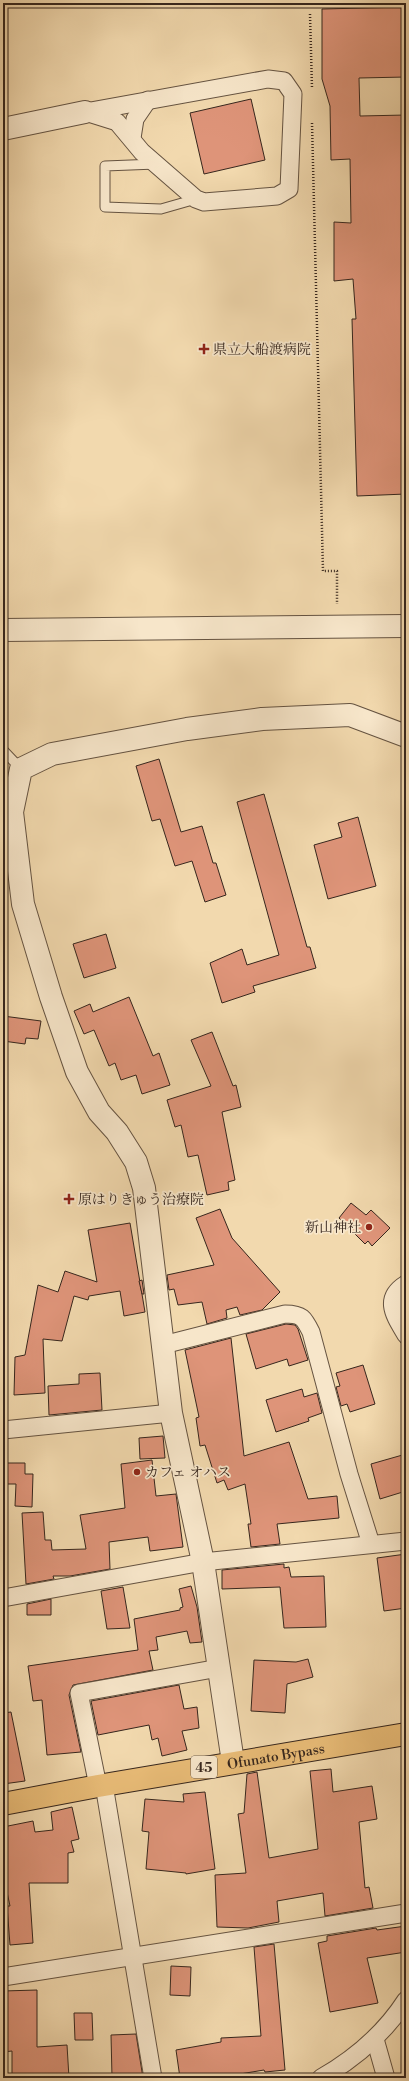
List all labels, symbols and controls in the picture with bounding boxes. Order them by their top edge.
place label: 県立大船渡病院 [213,341,311,359]
marker: 県立大船渡病院 [198,343,210,355]
place label: 原はりきゅう治療院 [78,1191,204,1209]
marker: 原はりきゅう治療院 [63,1193,75,1205]
place label: 新山神社 [305,1219,361,1237]
marker: 新山神社 [364,1222,374,1232]
place label: カフェ オハス [145,1464,231,1482]
marker: カフェ オハス [132,1467,142,1477]
street label: Ofunato Bypass [226,1740,326,1774]
road number: 45 [191,1756,217,1778]

